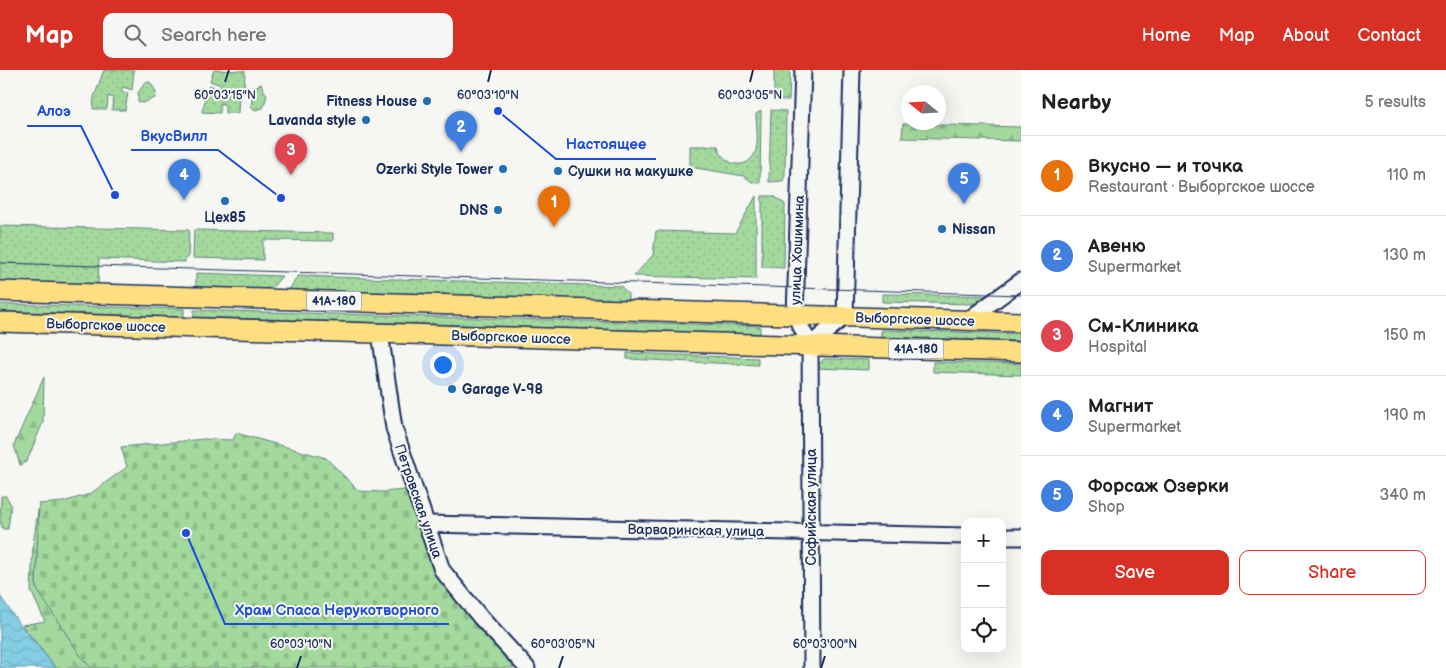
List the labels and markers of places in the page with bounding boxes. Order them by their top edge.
place label: Fitness House [326,93,417,110]
marker: Fitness House [421,95,433,107]
callout: Алоэ [27,96,81,126]
pin: 2 [445,111,477,152]
place label: Lavanda style [268,112,356,129]
marker: Lavanda style [360,114,372,126]
callout: ВкусВилл [131,120,218,150]
callout: Настоящее [556,129,656,159]
pin: 3 [275,134,307,175]
pin: 4 [168,159,200,200]
place label: Ozerki Style Tower [376,161,493,178]
marker: Ozerki Style Tower [497,163,509,175]
place label: Сушки на макушке [568,163,693,180]
pin: 5 [948,163,980,204]
marker: Сушки на макушке [552,165,564,177]
pin: 1 [538,186,570,227]
marker: Цех85 [219,195,231,207]
place label: DNS [459,202,488,219]
marker: DNS [492,204,504,216]
place label: Цех85 [204,209,246,226]
place label: Nissan [952,221,996,238]
marker: Nissan [936,223,948,235]
place label: Garage V-98 [462,381,543,398]
marker: Garage V-98 [446,383,458,395]
callout: Храм Спаса Нерукотворного [225,594,449,624]

